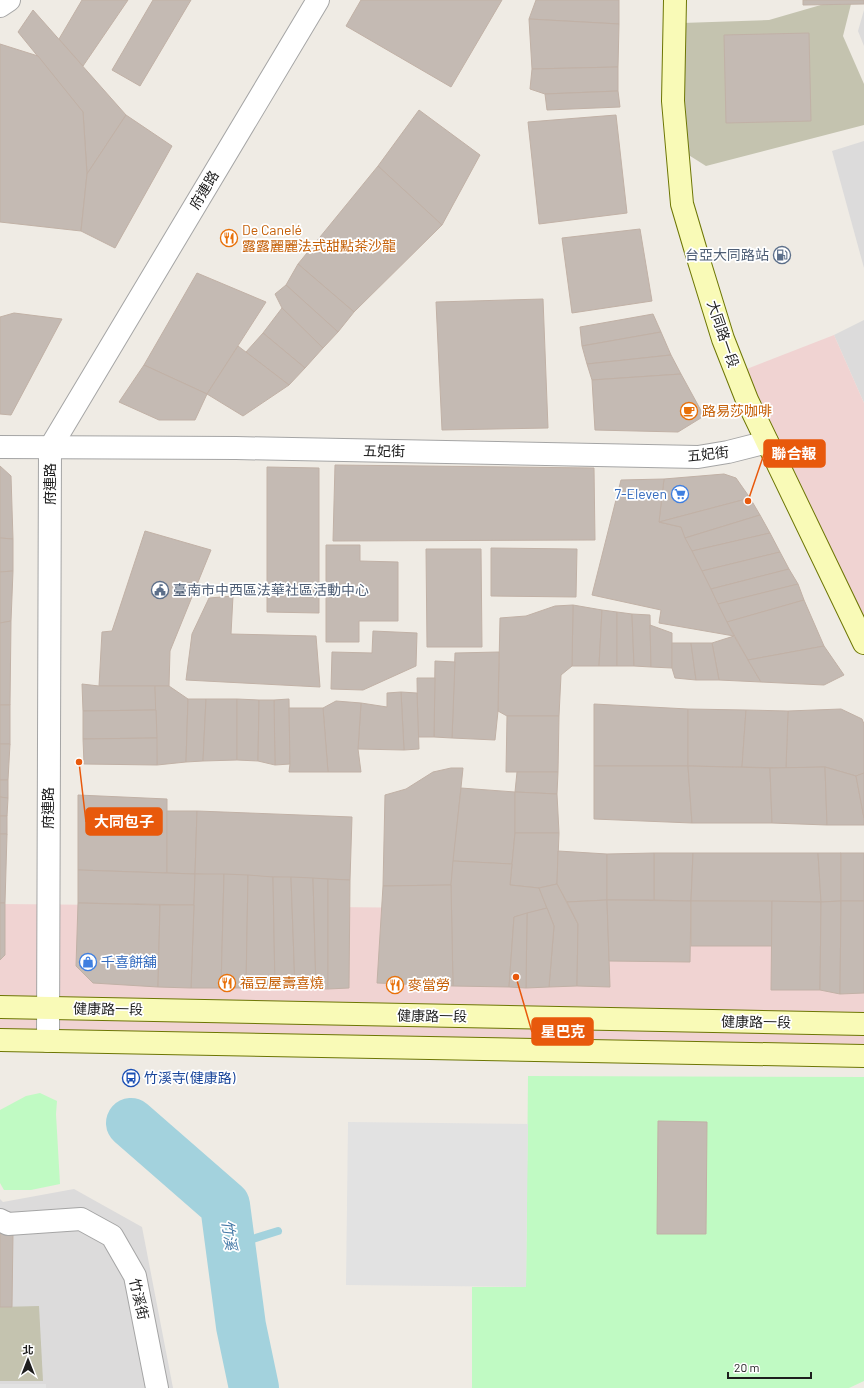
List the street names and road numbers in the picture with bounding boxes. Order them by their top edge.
street label: 府連路 [185,167,222,212]
street label: 大同路一段 [704,298,743,370]
street label: 五妃街 [363,442,405,459]
street label: 五妃街 [686,443,730,464]
street label: 府連路 [41,463,58,505]
street label: 府連路 [39,787,56,829]
street label: 健康路一段 [73,999,143,1018]
street label: 健康路一段 [397,1006,467,1025]
street label: 健康路一段 [721,1012,791,1031]
street label: 竹溪街 [126,1277,152,1321]

